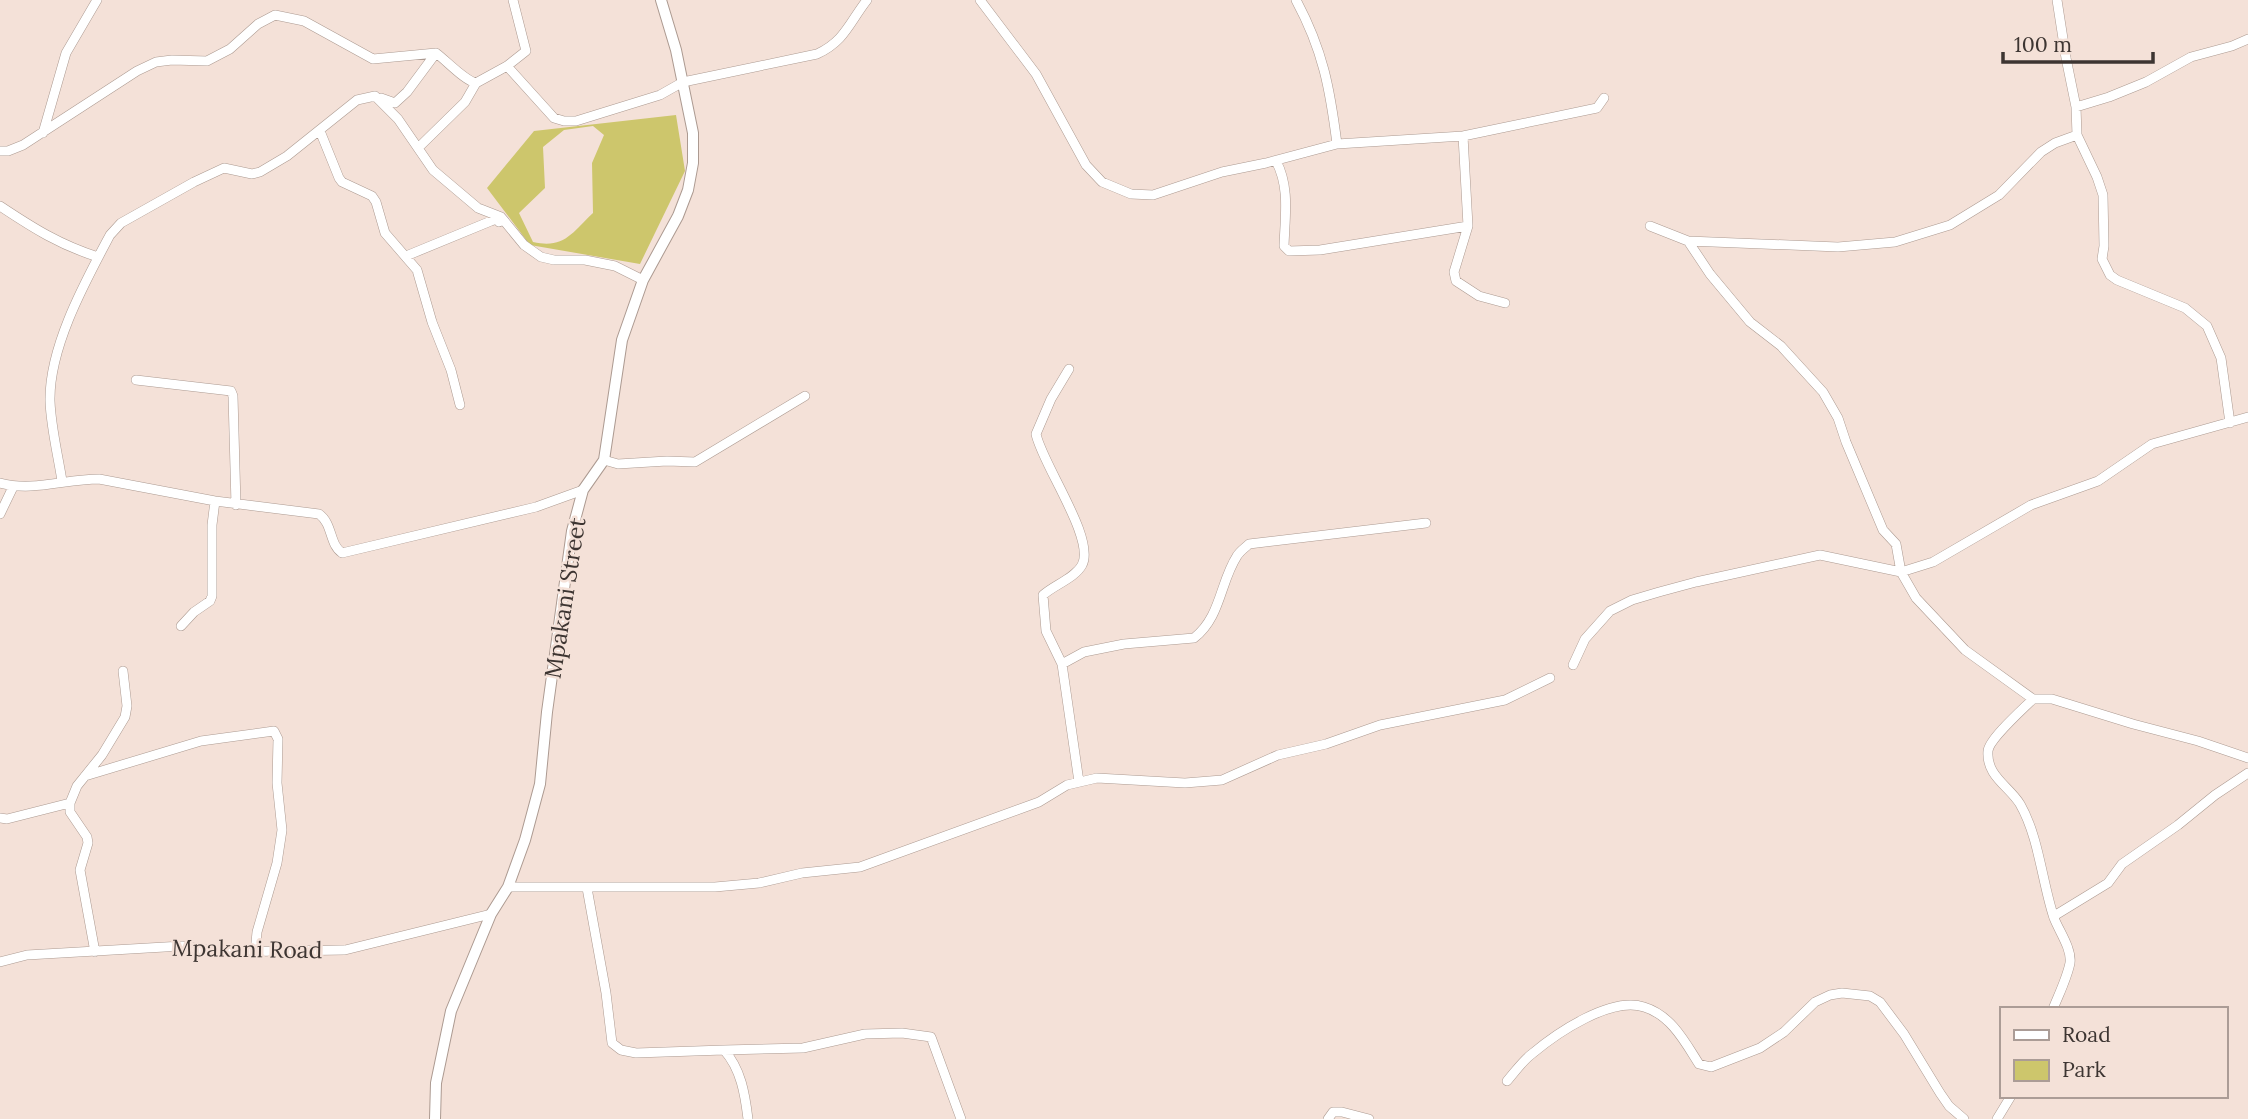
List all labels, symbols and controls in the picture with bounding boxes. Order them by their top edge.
scale bar [2003,21,2154,65]
text: 100 m [2014,31,2072,58]
street label: Mpakani Street [537,515,592,681]
street label: Mpakani Road [171,933,323,964]
legend [2000,1007,2227,1098]
text: Road [2062,1021,2111,1048]
text: Park [2062,1056,2106,1083]

